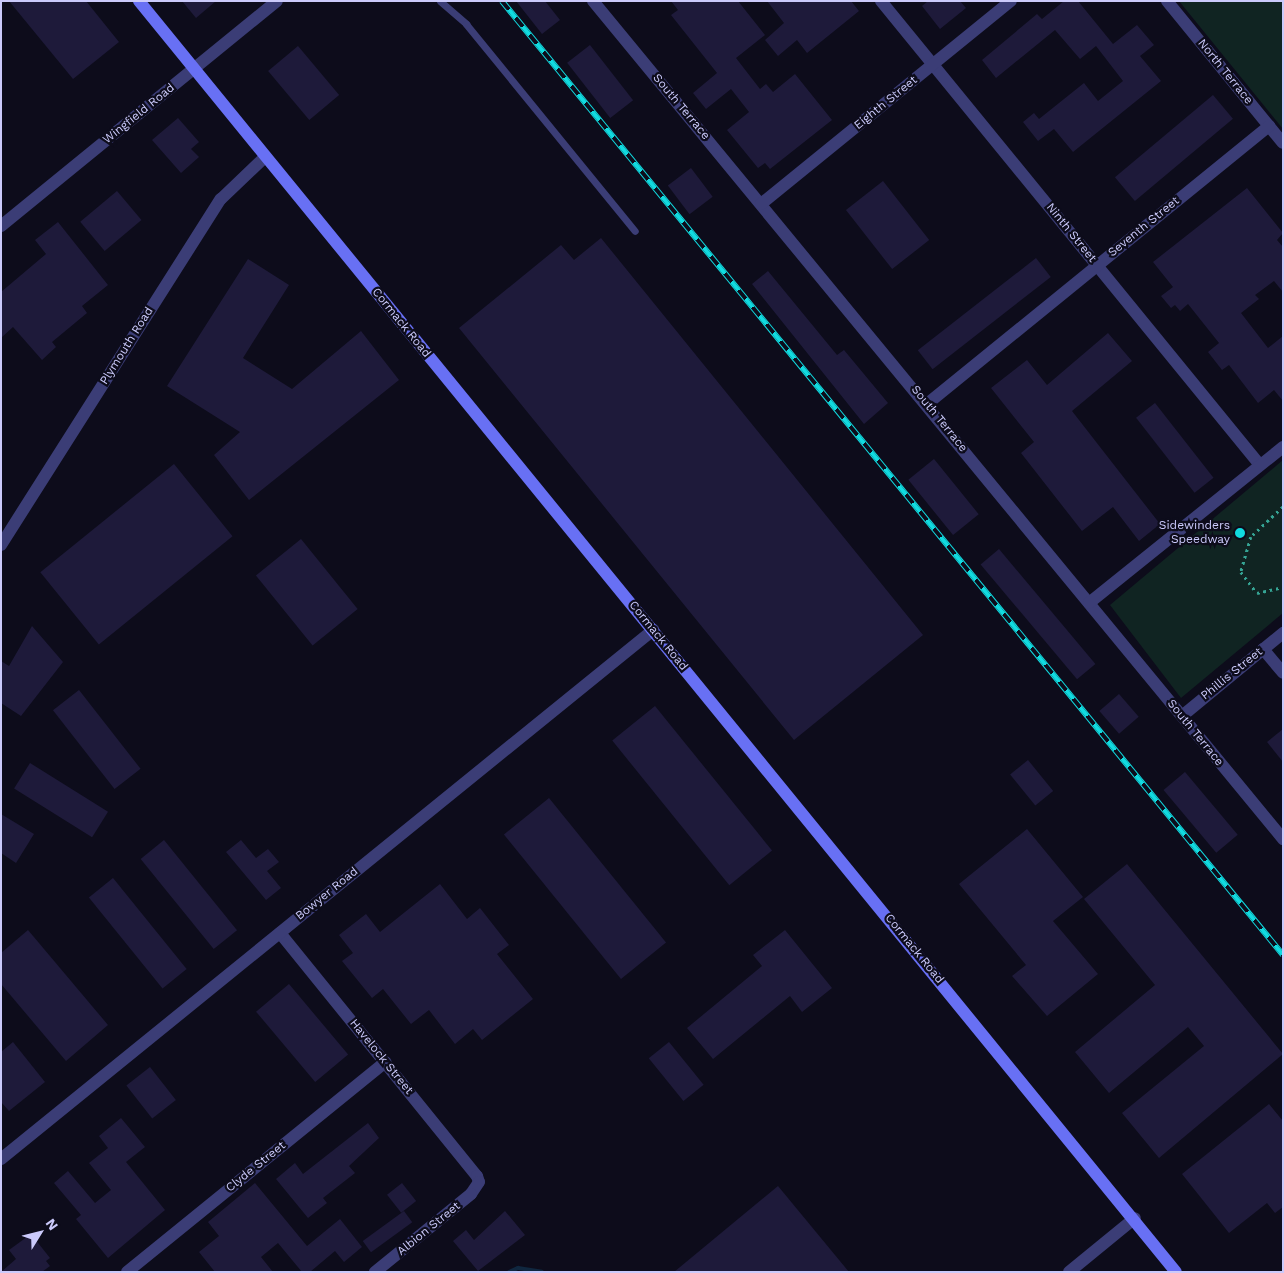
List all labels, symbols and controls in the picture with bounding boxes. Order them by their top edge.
street label: North Terrace [1194,36,1256,108]
street label: South Terrace [649,71,713,143]
street label: Eighth Street [851,73,921,133]
street label: Wingfield Road [100,81,178,147]
street label: Seventh Street [1105,194,1183,260]
street label: Ninth Street [1043,200,1099,266]
street label: Cormack Road [369,285,433,361]
street label: Plymouth Road [97,305,157,387]
street label: South Terrace [908,383,970,455]
place label: Sidewinders Speedway [1159,519,1230,547]
marker: Sidewinders Speedway [1234,527,1246,539]
street label: Cormack Road [626,598,690,674]
street label: Phillis Street [1198,645,1266,703]
street label: South Terrace [1164,697,1226,769]
street label: Bowyer Road [293,864,361,924]
street label: Cormack Road [882,911,946,987]
street label: Havelock Street [346,1016,416,1098]
street label: Clyde Street [223,1139,289,1195]
street label: Albion Street [394,1199,464,1259]
north arrow [15,1208,65,1258]
text: N [43,1215,62,1233]

